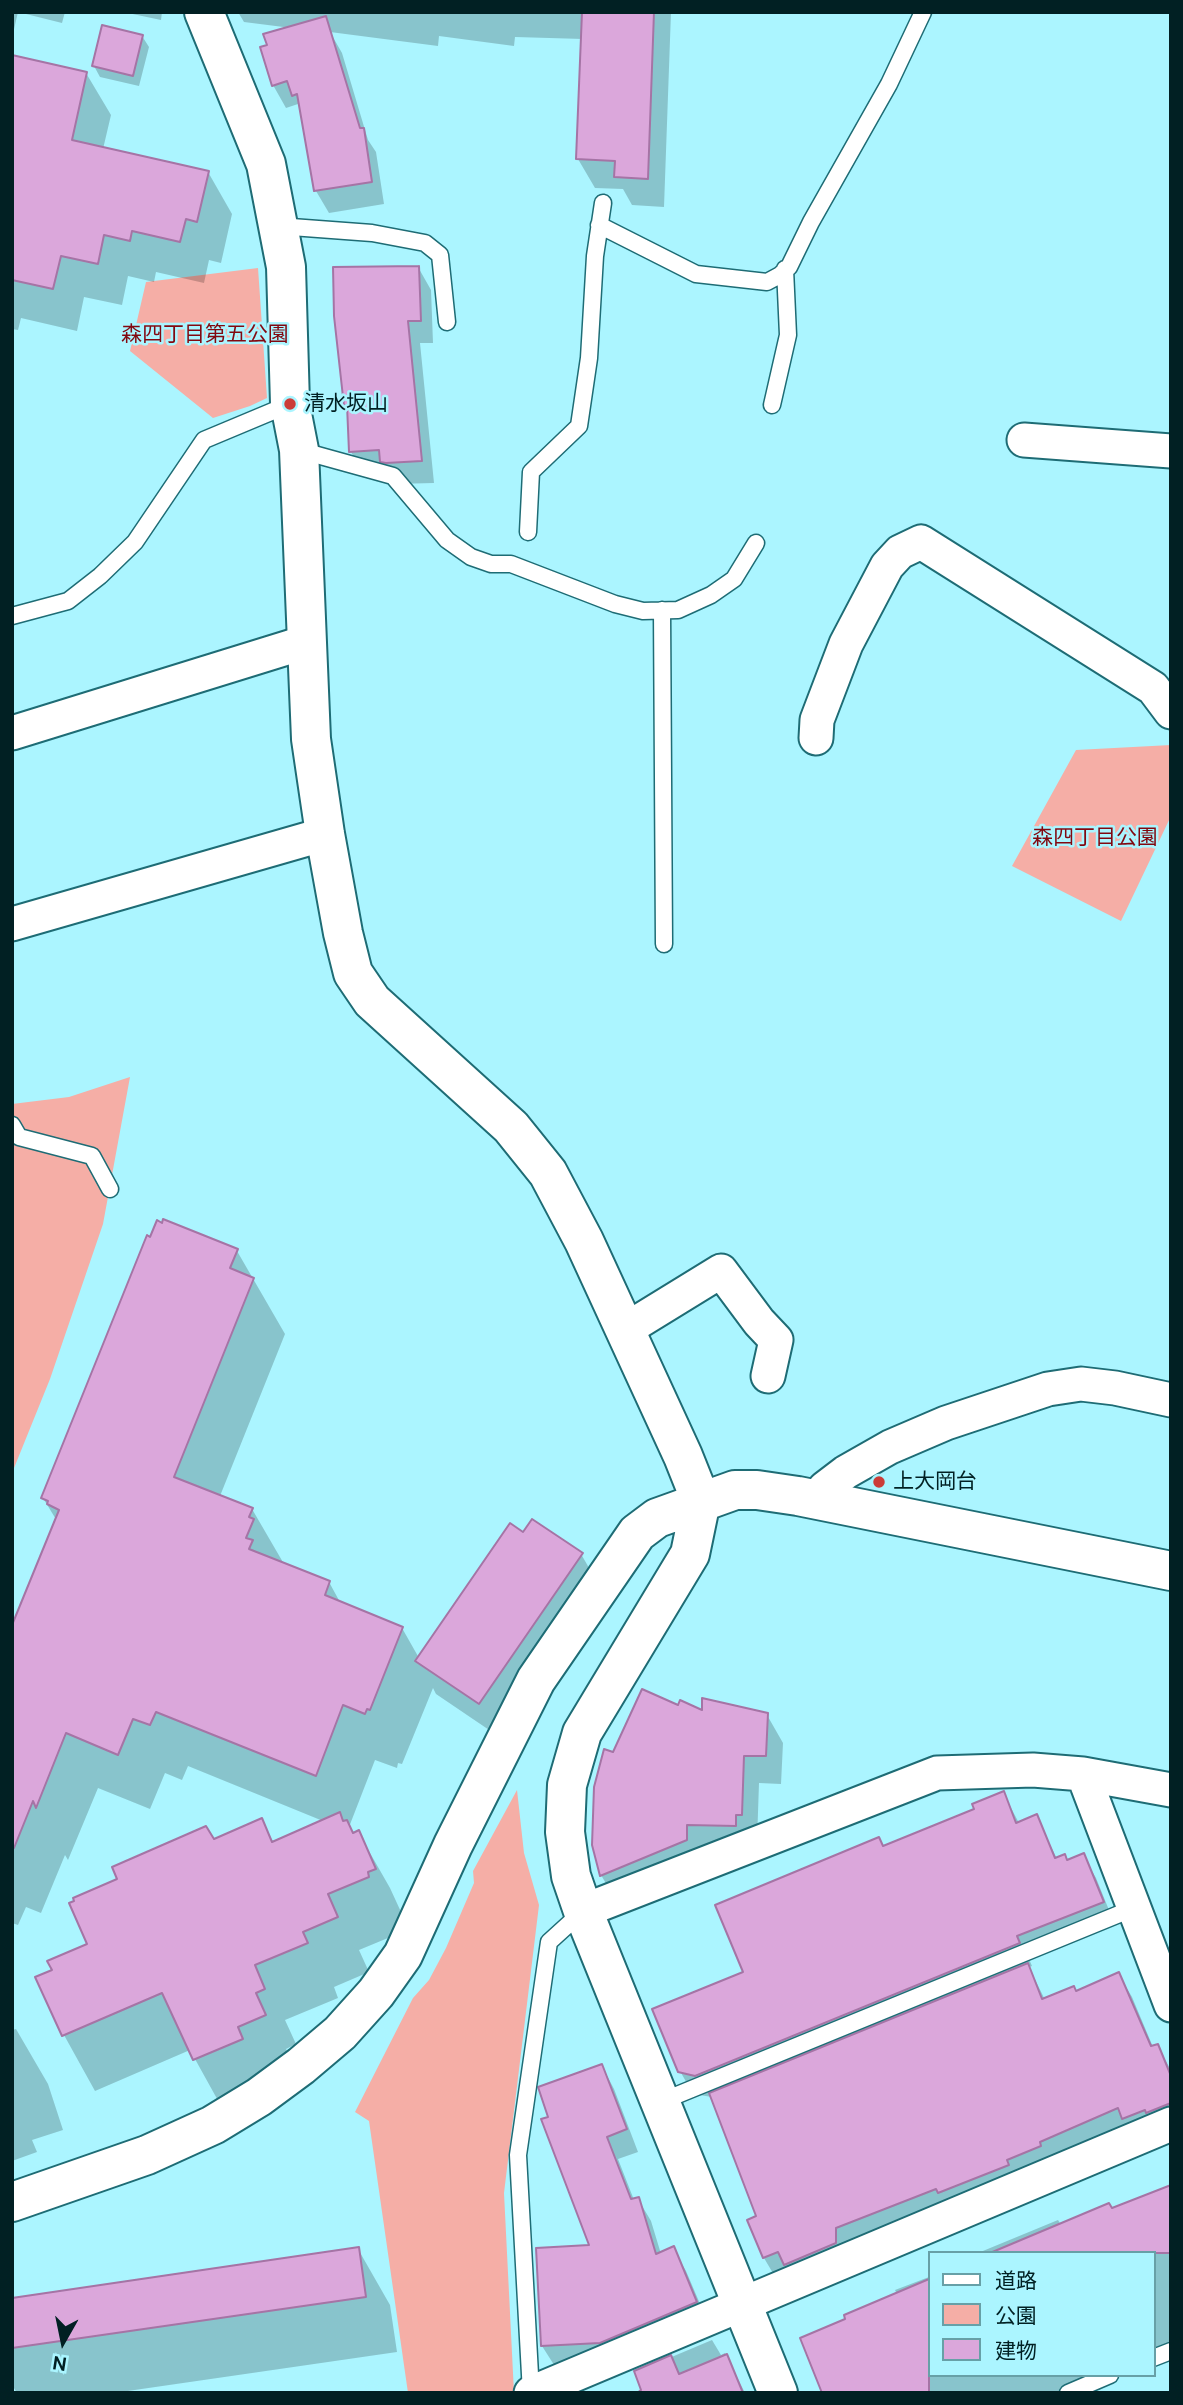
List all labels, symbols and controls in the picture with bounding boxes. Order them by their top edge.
park label: 森四丁目第五公園 [121,322,289,348]
place label: 清水坂山 [304,391,388,417]
marker: 清水坂山 [282,396,298,412]
park label: 森四丁目公園 [1032,825,1158,851]
place label: 上大岡台 [893,1469,977,1495]
marker: 上大岡台 [871,1474,887,1490]
legend [928,2251,1155,2377]
text: 道路 [995,2267,1037,2295]
text: 公園 [995,2302,1037,2330]
north arrow [28,2307,98,2377]
text: 建物 [995,2337,1037,2365]
text: N [51,2350,68,2377]

